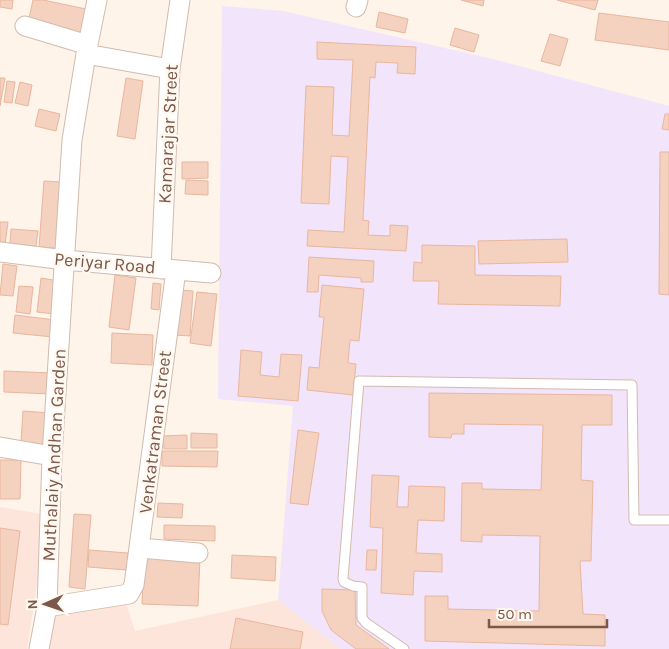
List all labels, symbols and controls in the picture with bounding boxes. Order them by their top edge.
street label: Kamarajar Street [153,63,183,204]
street label: Periyar Road [53,248,157,278]
street label: Muthalaiy Andhan Garden [37,348,71,562]
street label: Venkatraman Street [134,349,176,515]
north arrow [20,579,70,629]
scale bar [489,596,606,628]
text: N [24,599,41,610]
text: 50 m [497,605,532,623]

